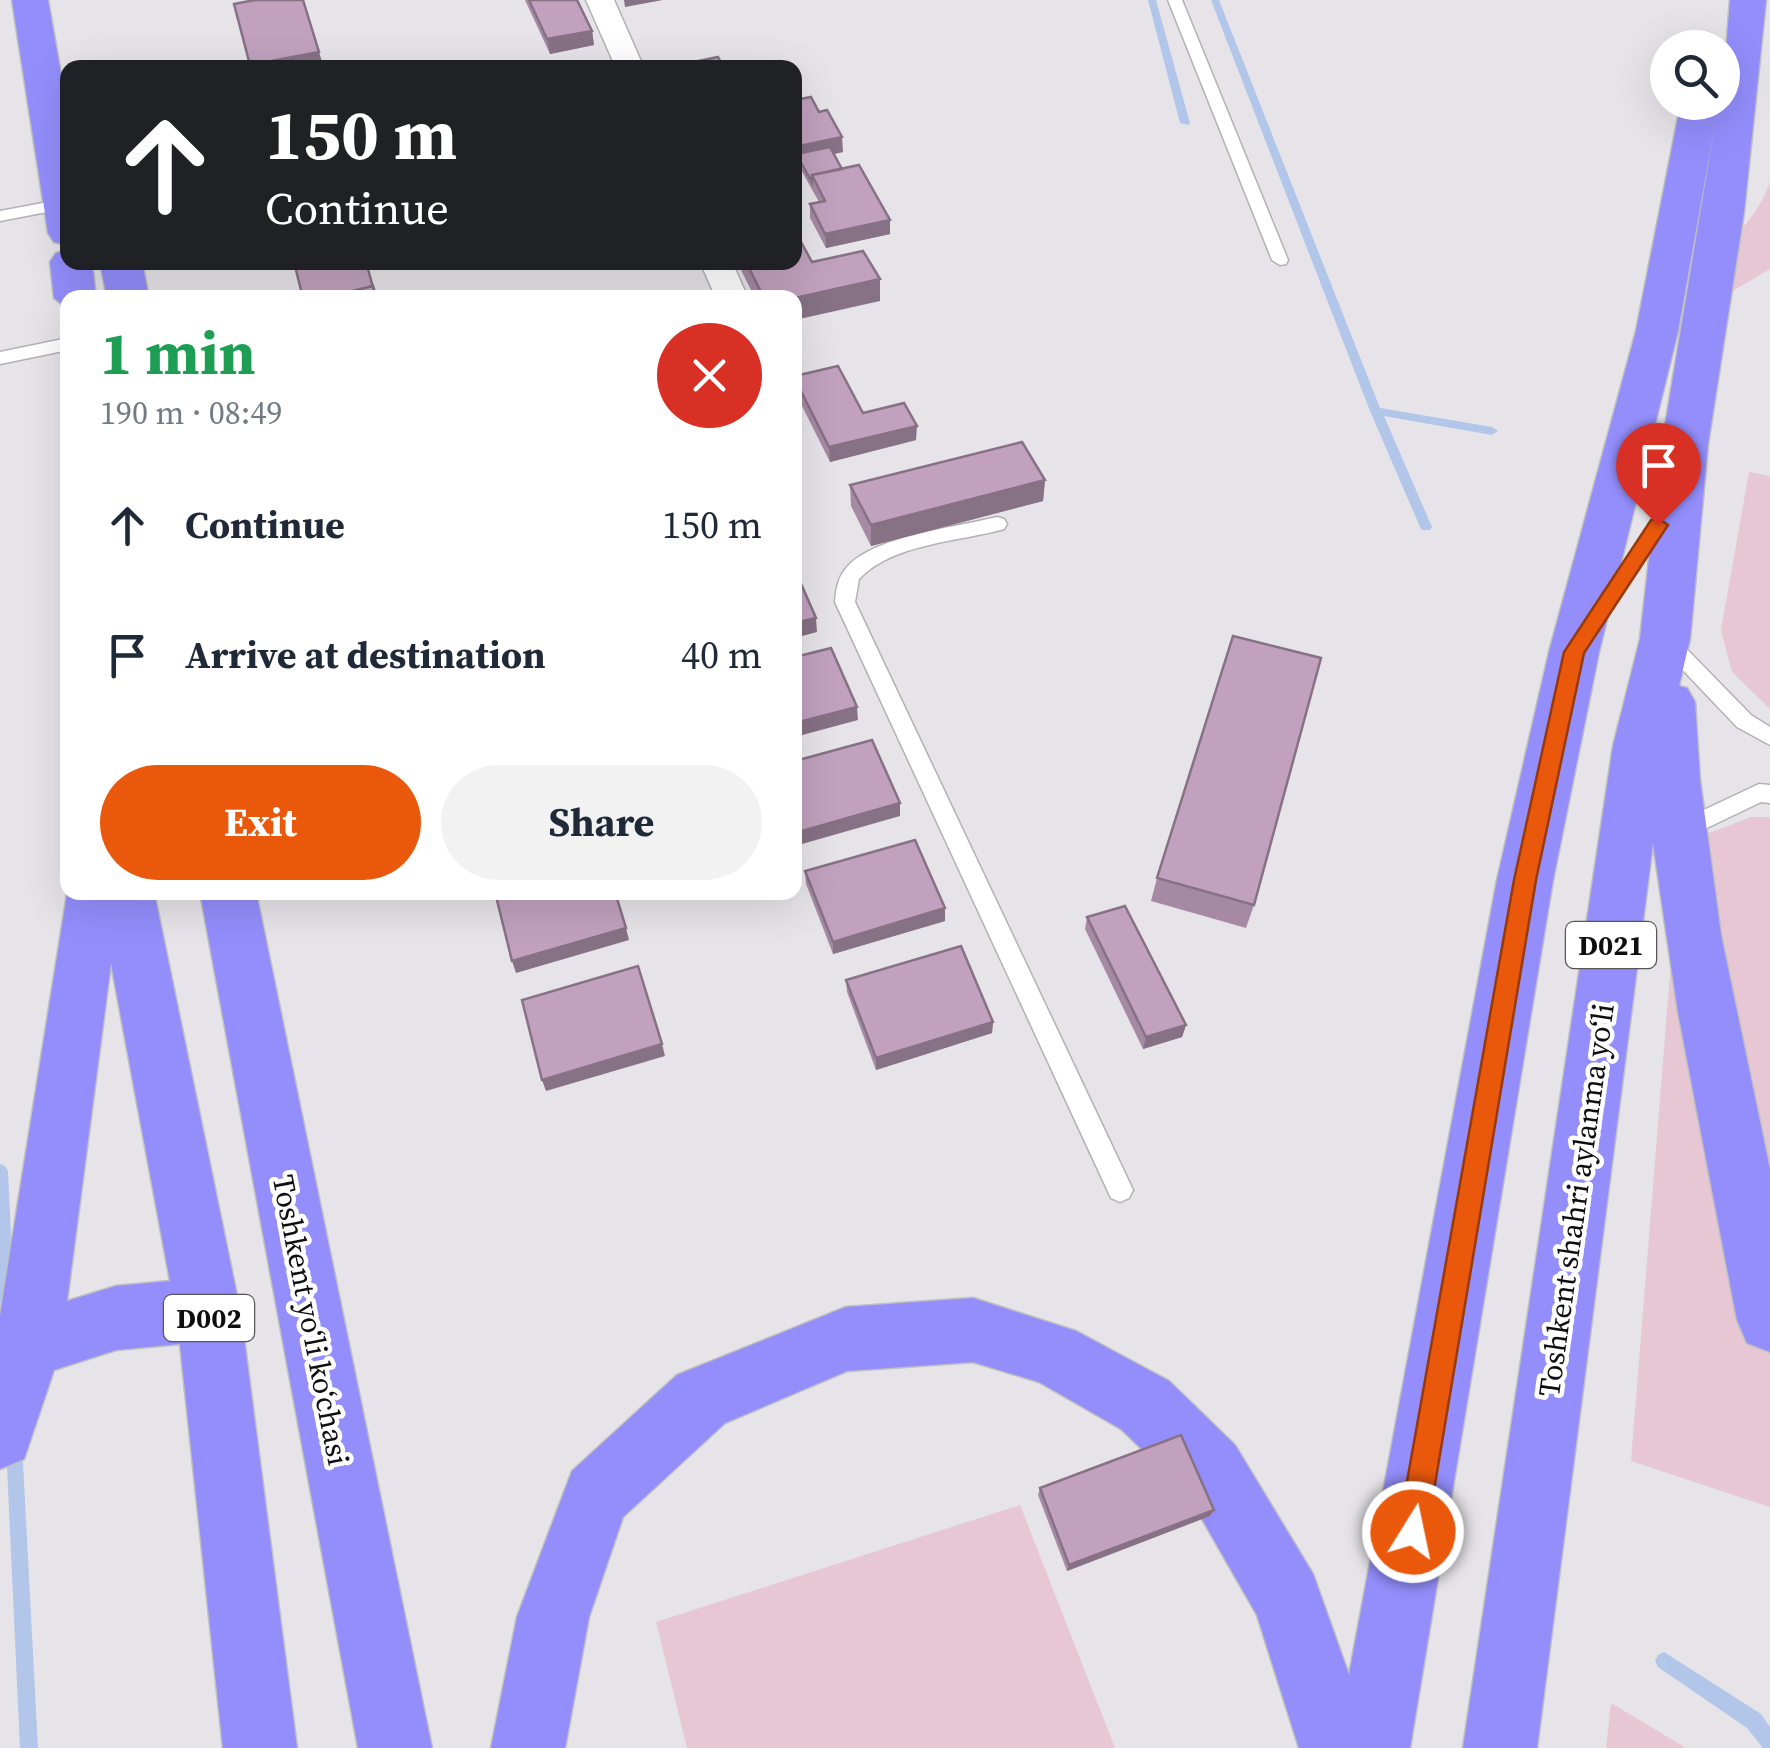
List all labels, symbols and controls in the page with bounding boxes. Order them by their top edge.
map controls [1650,30,1740,120]
button: search [1650,30,1740,120]
text: 150 m [265,86,457,182]
icon: ahead [100,100,230,230]
text: Continue [265,177,449,239]
text: 1 min [100,312,256,394]
button: close [657,323,762,428]
text: 190 m · 08:49 [100,391,282,435]
pin [1616,423,1701,526]
icon: arrive [1631,438,1686,493]
icon: ahead [100,498,155,553]
text: Continue [185,499,345,551]
text: 150 m [662,499,762,551]
icon: arrive [100,628,155,683]
text: Arrive at destination [185,629,546,681]
text: 40 m [681,629,762,681]
button: Exit [100,765,421,880]
button: Share [441,765,762,880]
road number: D021 [1566,922,1656,968]
street label: Toshkent shahri aylanma yoʻli [1528,1001,1624,1399]
street label: Toshkent yo‘li ko‘chasi [263,1171,359,1469]
road number: D002 [164,1295,254,1341]
position arrow [1361,1480,1465,1584]

